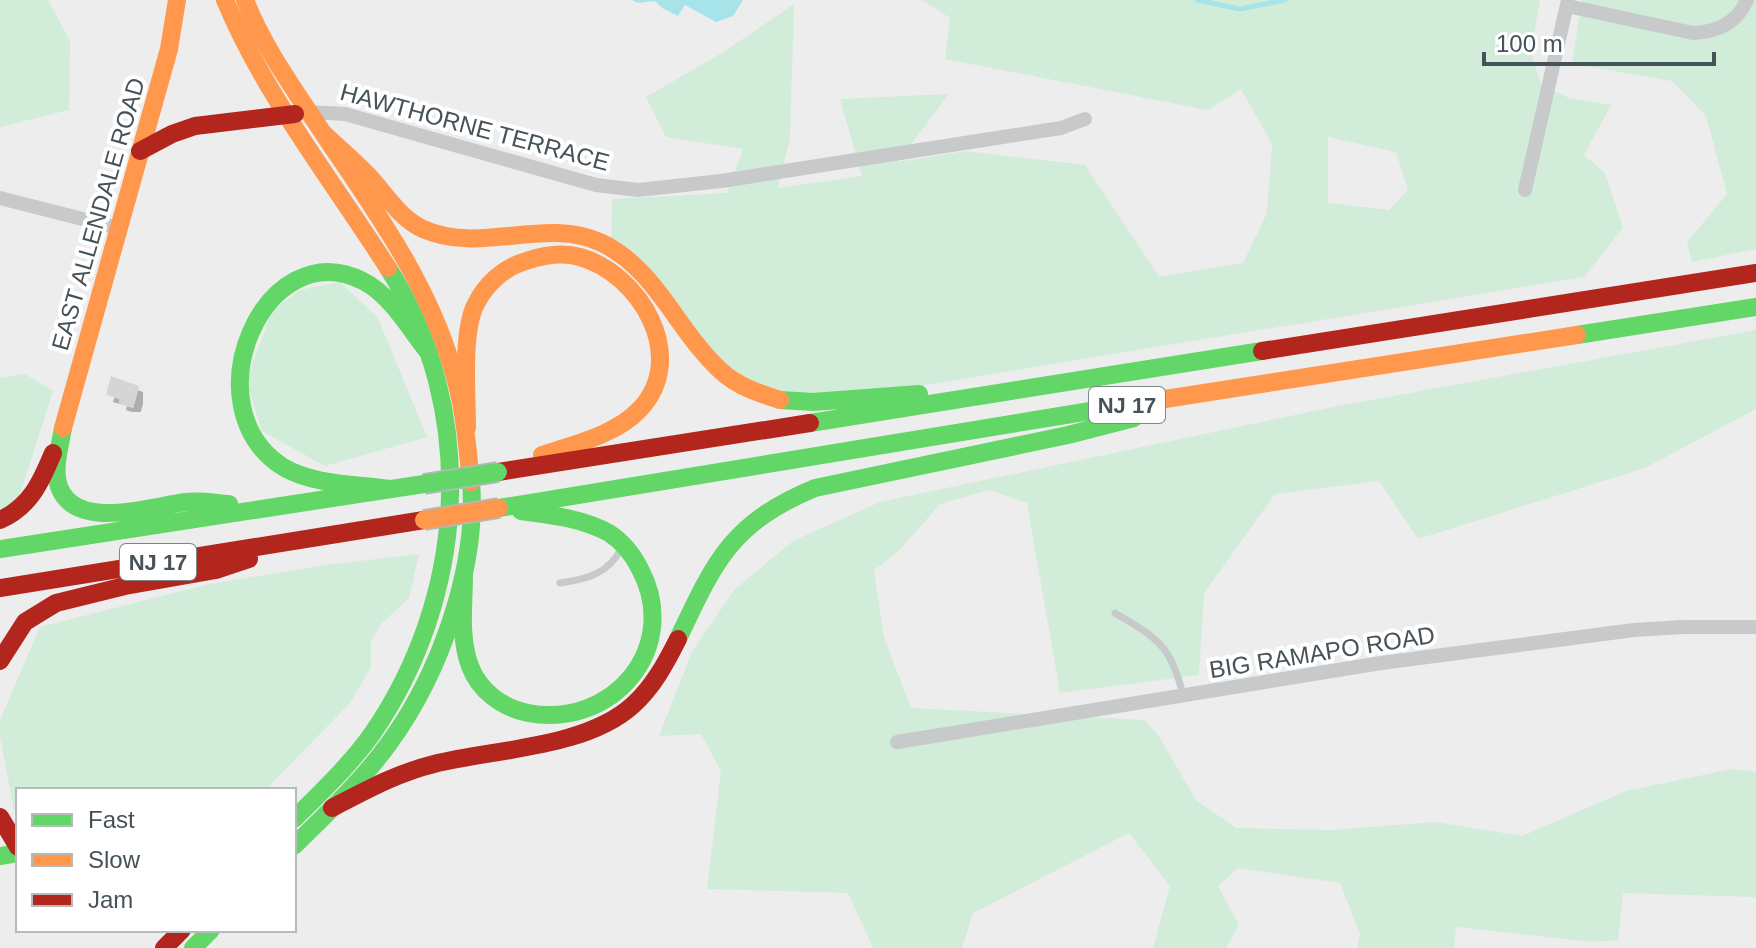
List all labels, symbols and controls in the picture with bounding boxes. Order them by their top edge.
scale bar [1484,16,1714,66]
text: 100 m [1496,30,1563,57]
street label: EAST ALLENDALE ROAD [46,75,150,353]
street label: HAWTHORNE TERRACE [338,78,612,176]
road number: NJ 17 [1089,387,1165,423]
road number: NJ 17 [120,544,196,580]
street label: BIG RAMAPO ROAD [1207,621,1437,683]
legend [16,788,296,932]
text: Fast [88,806,135,833]
text: Slow [88,846,141,873]
text: Jam [88,886,133,913]

